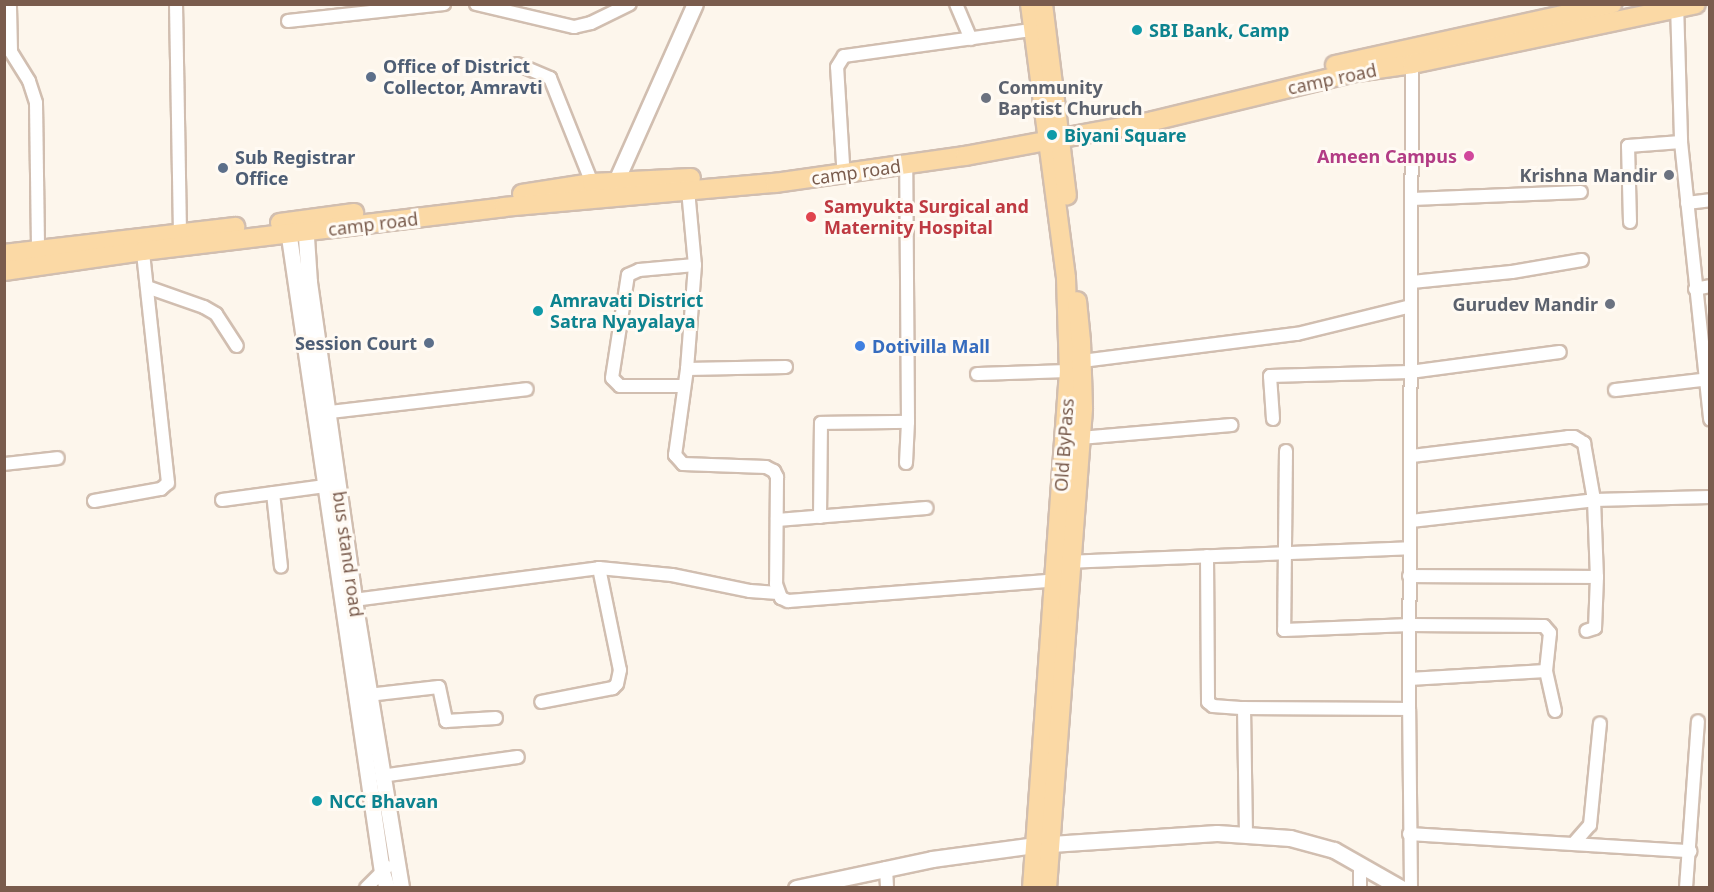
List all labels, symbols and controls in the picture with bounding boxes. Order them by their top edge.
place label: SBI Bank, Camp [1149,19,1289,41]
marker: SBI Bank, Camp [1130,23,1144,37]
place label: Office of District Collector, Amravti [383,56,543,98]
street label: camp road [1286,59,1378,99]
marker: Office of District Collector, Amravti [364,70,378,84]
place label: Community Baptist Churuch [998,77,1143,119]
marker: Community Baptist Churuch [979,91,993,105]
place label: Biyani Square [1064,124,1186,146]
marker: Biyani Square [1045,128,1059,142]
place label: Ameen Campus [1317,145,1457,167]
place label: Sub Registrar Office [235,147,355,190]
marker: Ameen Campus [1462,149,1476,163]
street label: camp road [810,155,902,189]
marker: Sub Registrar Office [216,161,230,175]
place label: Krishna Mandir [1519,164,1657,186]
marker: Krishna Mandir [1662,168,1676,182]
place label: Samyukta Surgical and Maternity Hospital [824,196,1029,238]
street label: camp road [327,208,419,240]
marker: Samyukta Surgical and Maternity Hospital [802,208,820,226]
place label: Amravati District Satra Nyayalaya [550,290,703,332]
place label: Gurudev Mandir [1453,293,1598,315]
marker: Gurudev Mandir [1603,297,1617,311]
marker: Amravati District Satra Nyayalaya [531,304,545,318]
place label: Session Court [295,332,417,354]
place label: Dotivilla Mall [872,335,990,357]
marker: Session Court [422,336,436,350]
marker: Dotivilla Mall [853,339,867,353]
street label: Old ByPass [1050,398,1078,492]
street label: bus stand road [328,490,368,618]
place label: NCC Bhavan [329,790,438,812]
marker: NCC Bhavan [310,794,324,808]

